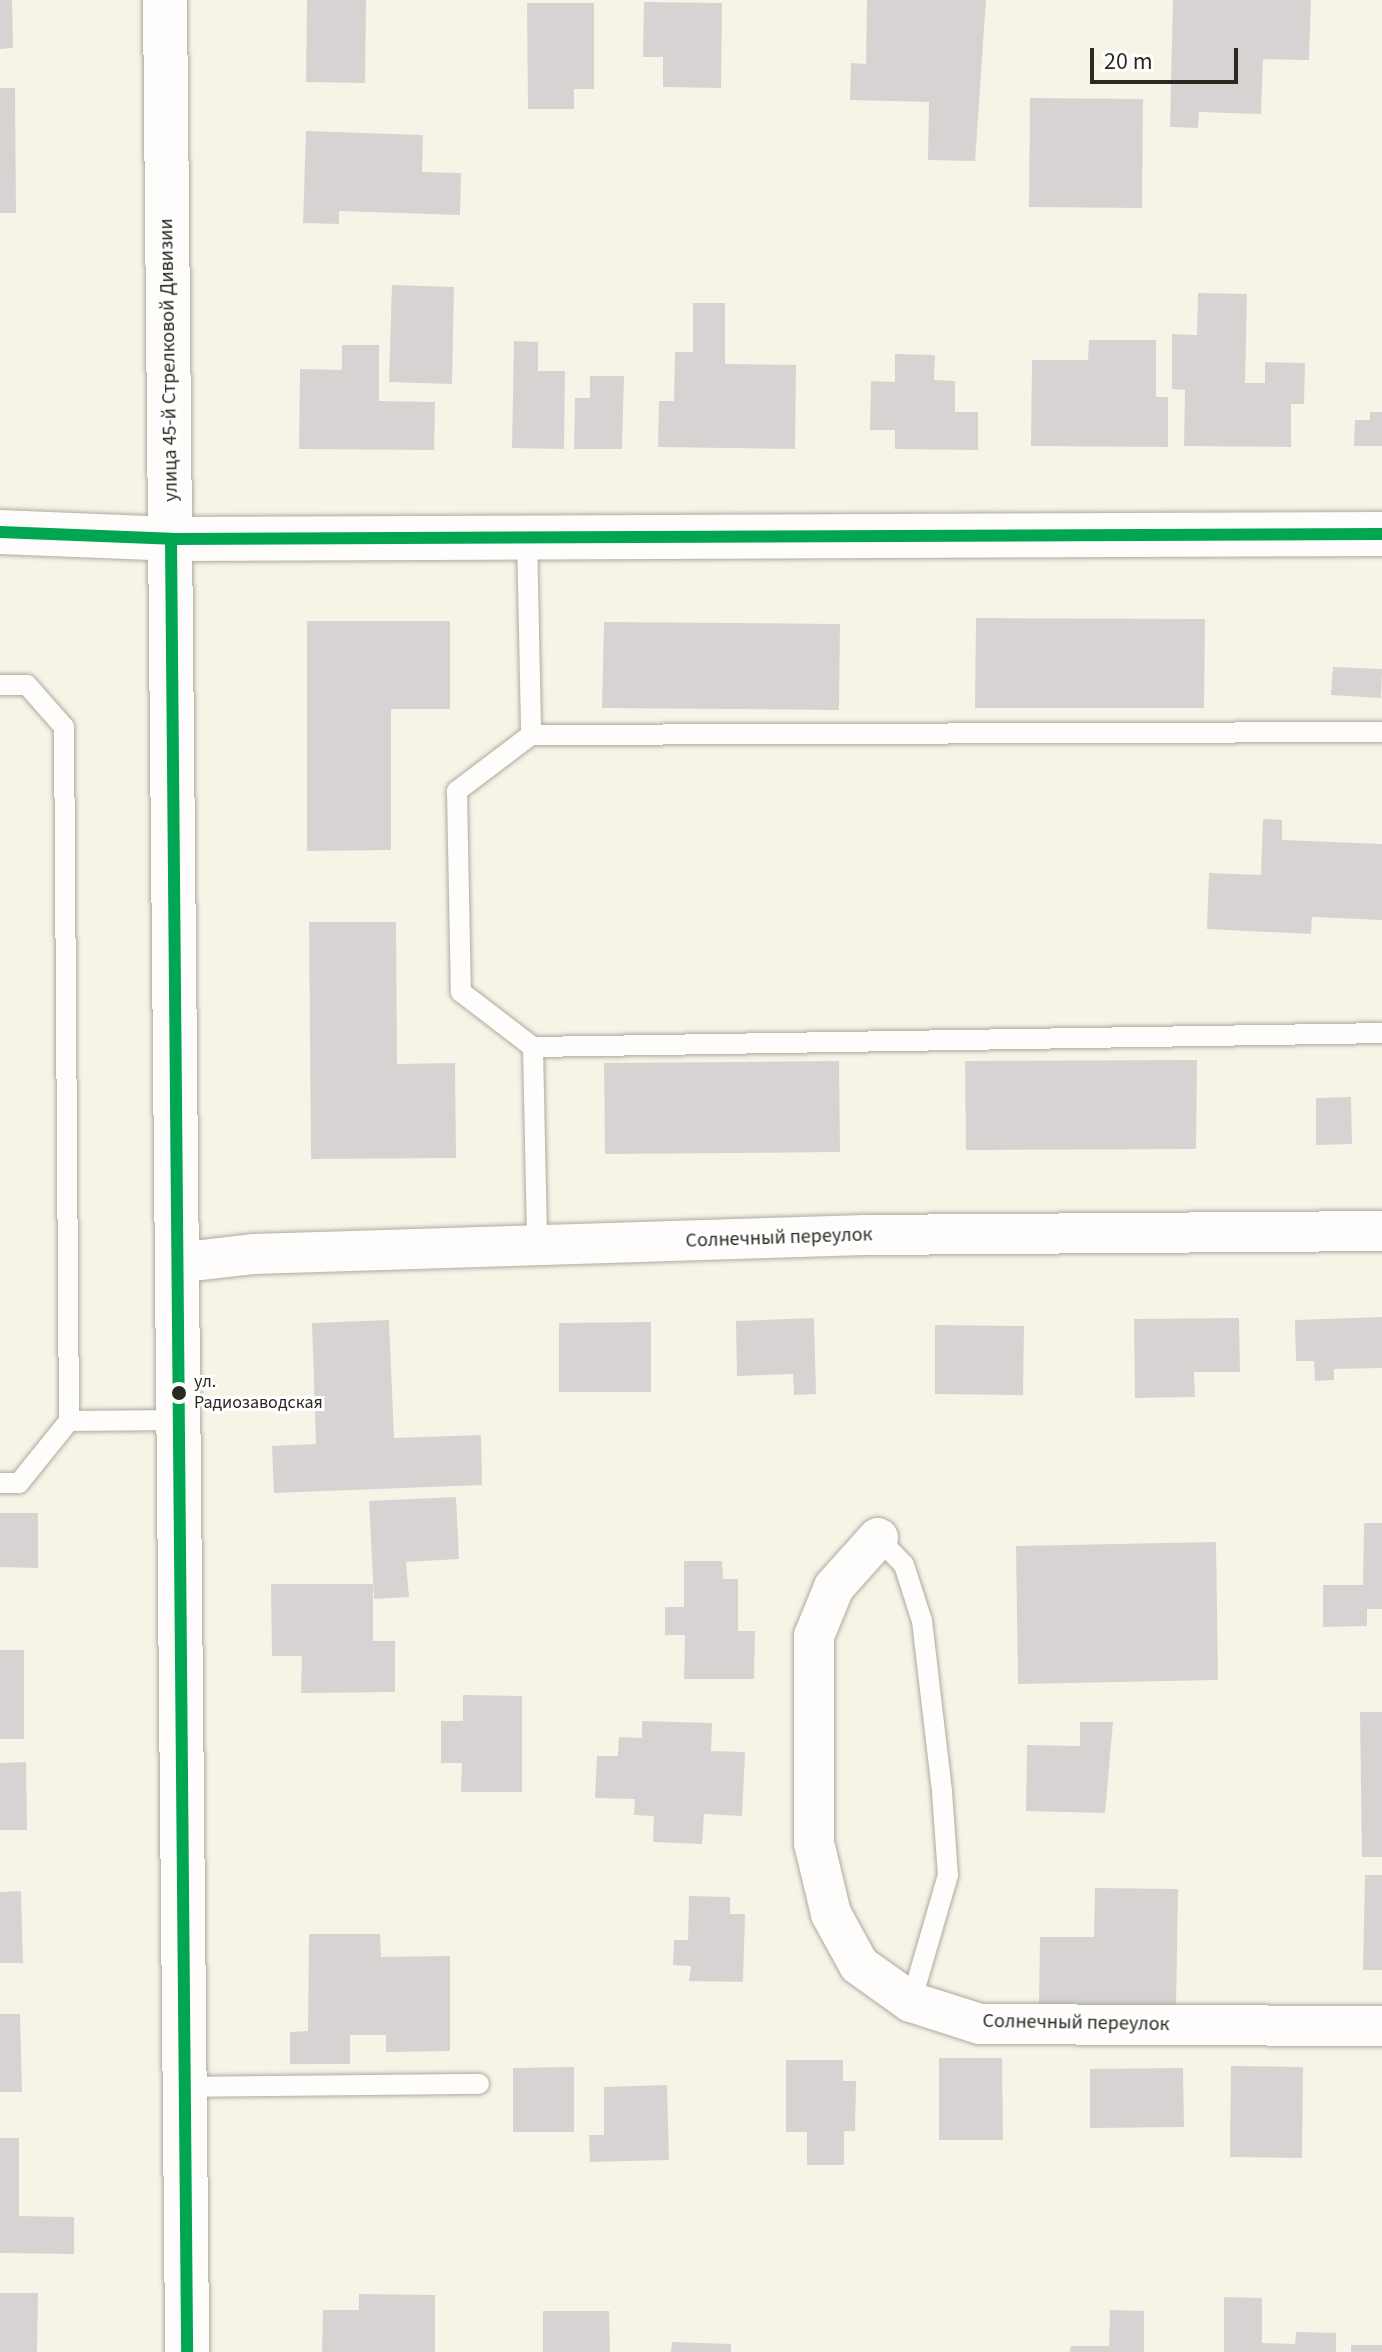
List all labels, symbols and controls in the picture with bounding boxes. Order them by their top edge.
scale bar [1094,32,1242,82]
text: 20 m [1104,44,1153,79]
street label: улица 45-й Стрелковой Дивизии [155,218,183,502]
street label: Солнечный переулок [685,1223,873,1253]
place label: ул. Радиозаводская [194,1372,323,1414]
marker: ул. Радиозаводская [171,1385,187,1401]
street label: Солнечный переулок [982,2009,1170,2037]

